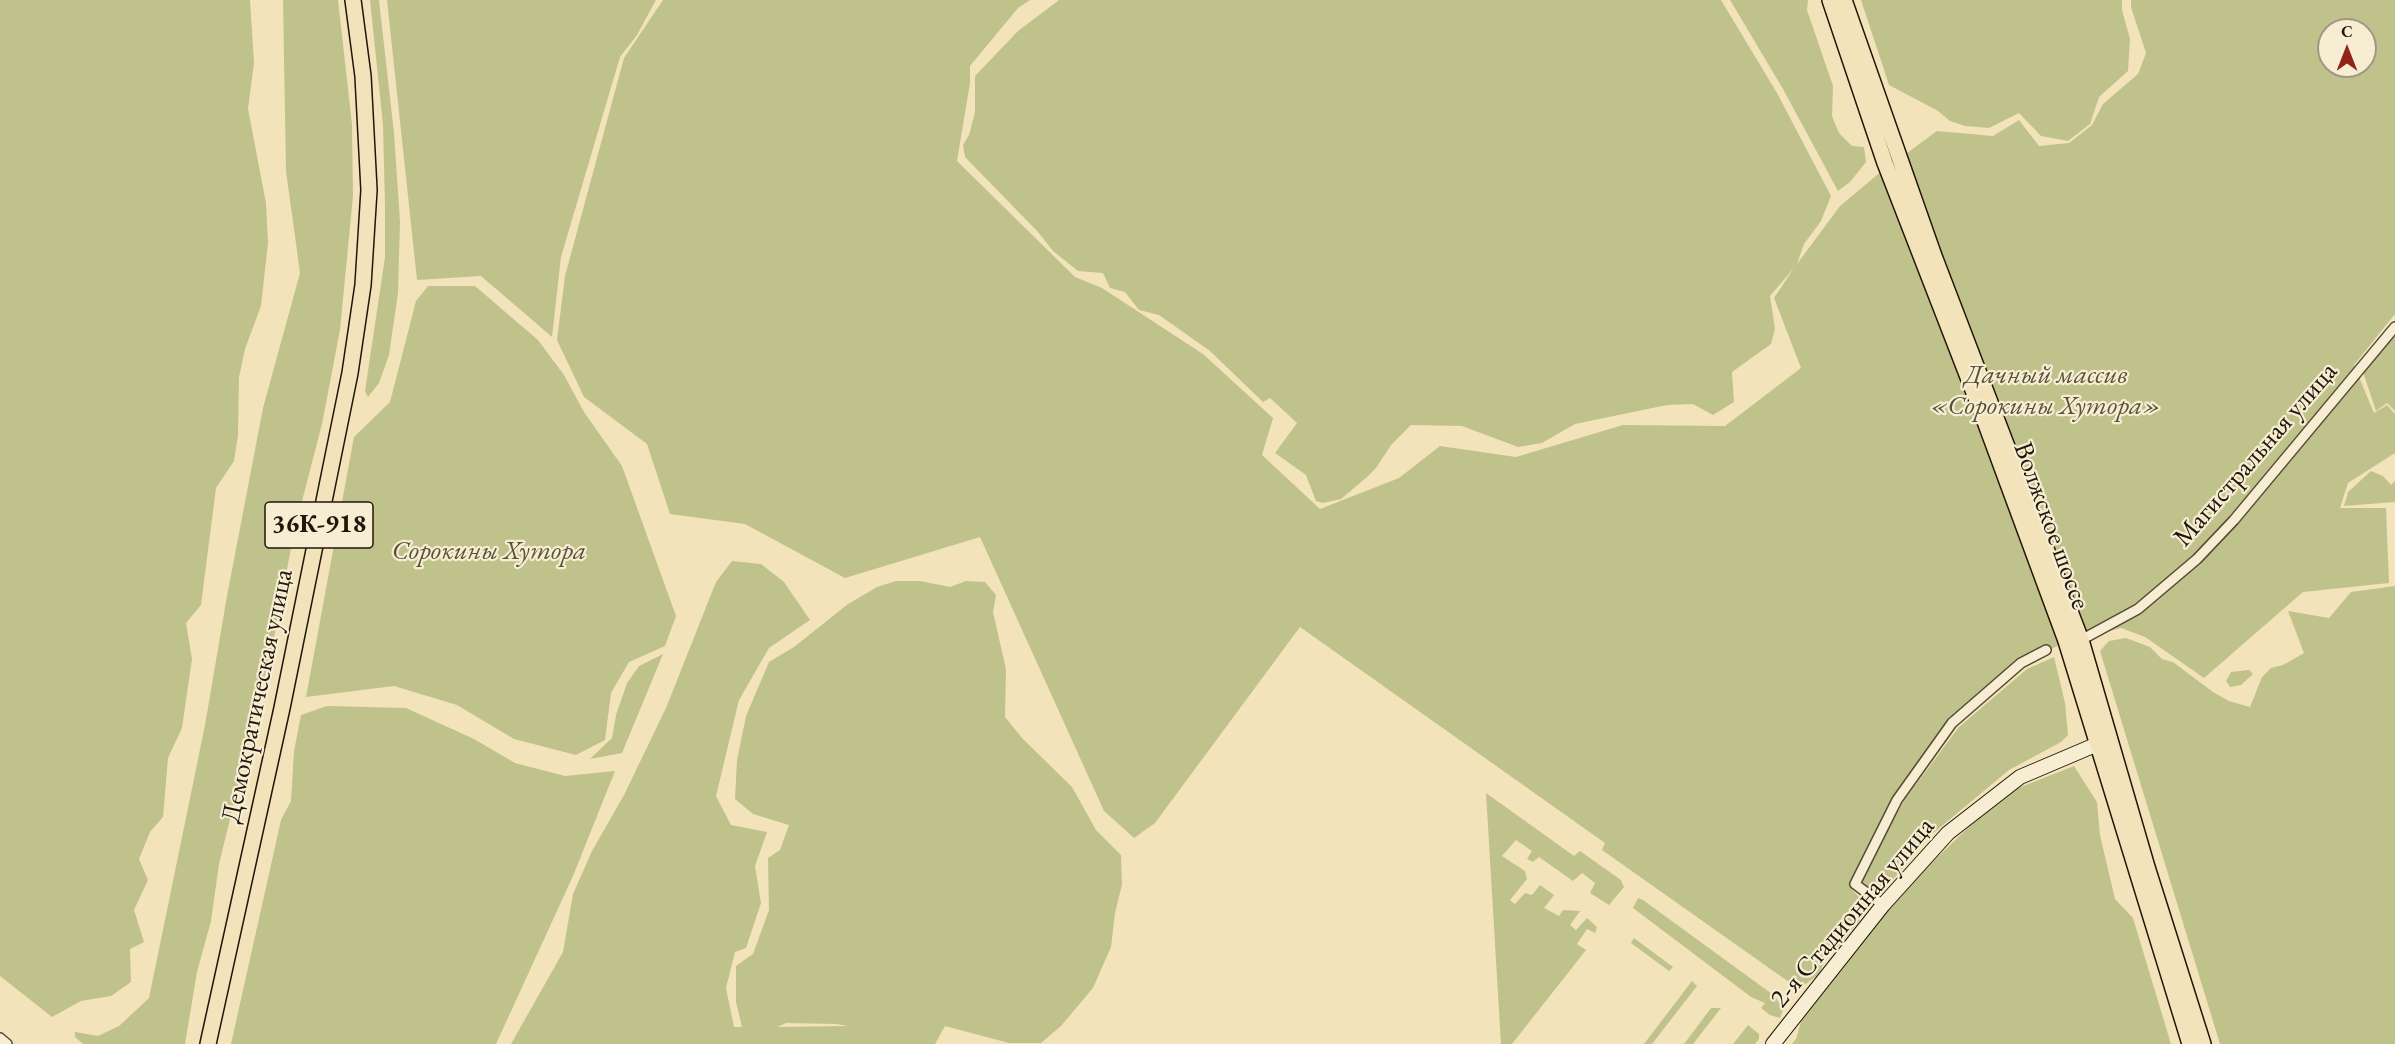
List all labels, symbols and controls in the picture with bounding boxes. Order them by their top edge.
north arrow [2317,18,2377,78]
text: С [2341,21,2353,42]
street label: Магистральная улица [2167,356,2345,554]
park label: Дачный массив «Сорокины Хутора» [1931,360,2161,423]
street label: Волжское шоссе [2006,438,2096,614]
road number: 36К-918 [265,502,373,548]
park label: Сорокины Хутора [392,536,586,568]
street label: Демократическая улица [215,566,301,826]
street label: 2-я Стадионная улица [1764,811,1942,1015]

